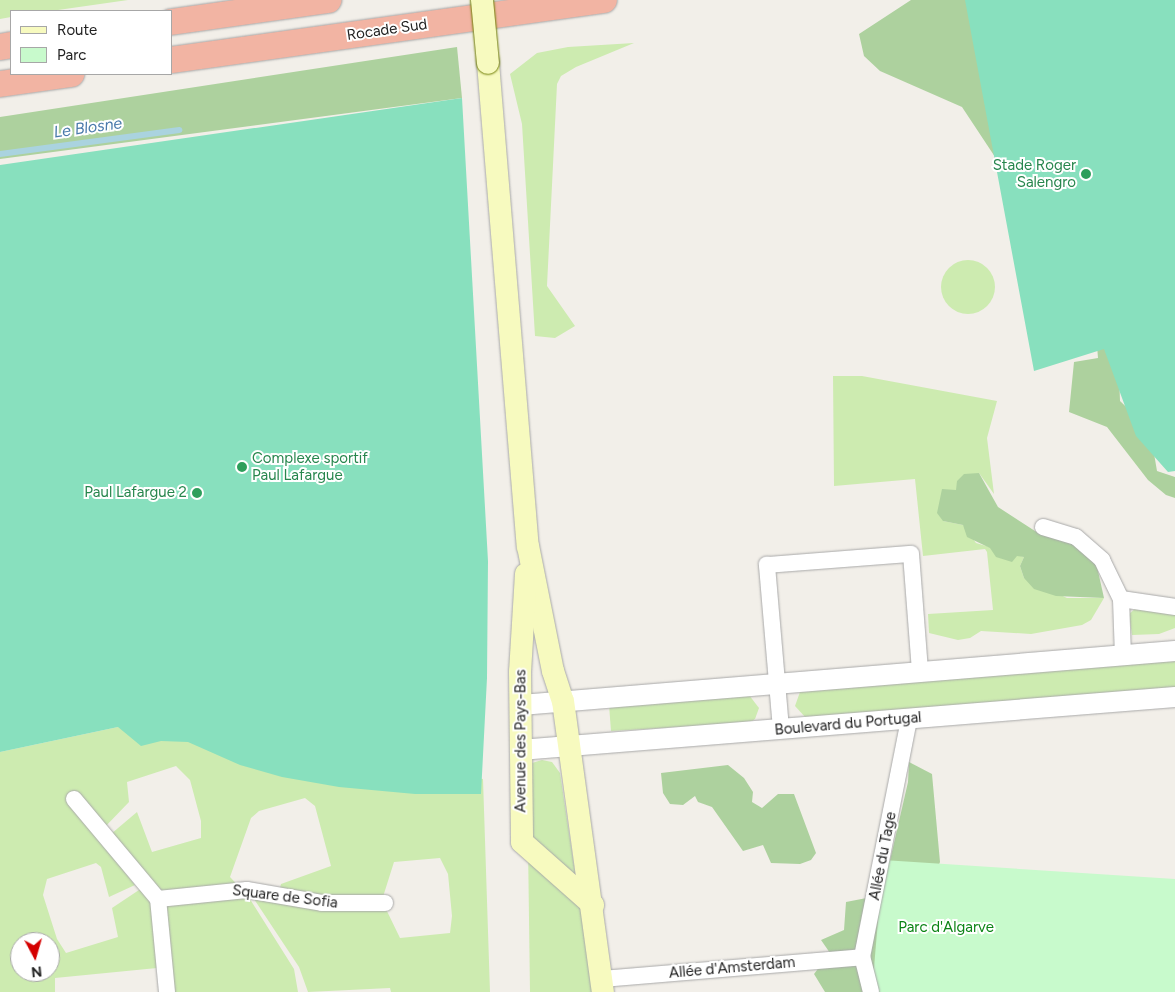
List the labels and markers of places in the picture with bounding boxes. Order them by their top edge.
place label: Stade Roger Salengro [993,156,1076,191]
marker: Stade Roger Salengro [1080,168,1092,180]
place label: Complexe sportif Paul Lafargue [252,449,368,484]
marker: Complexe sportif Paul Lafargue [236,461,248,473]
place label: Paul Lafargue 2 [84,484,187,502]
marker: Paul Lafargue 2 [191,487,203,499]

